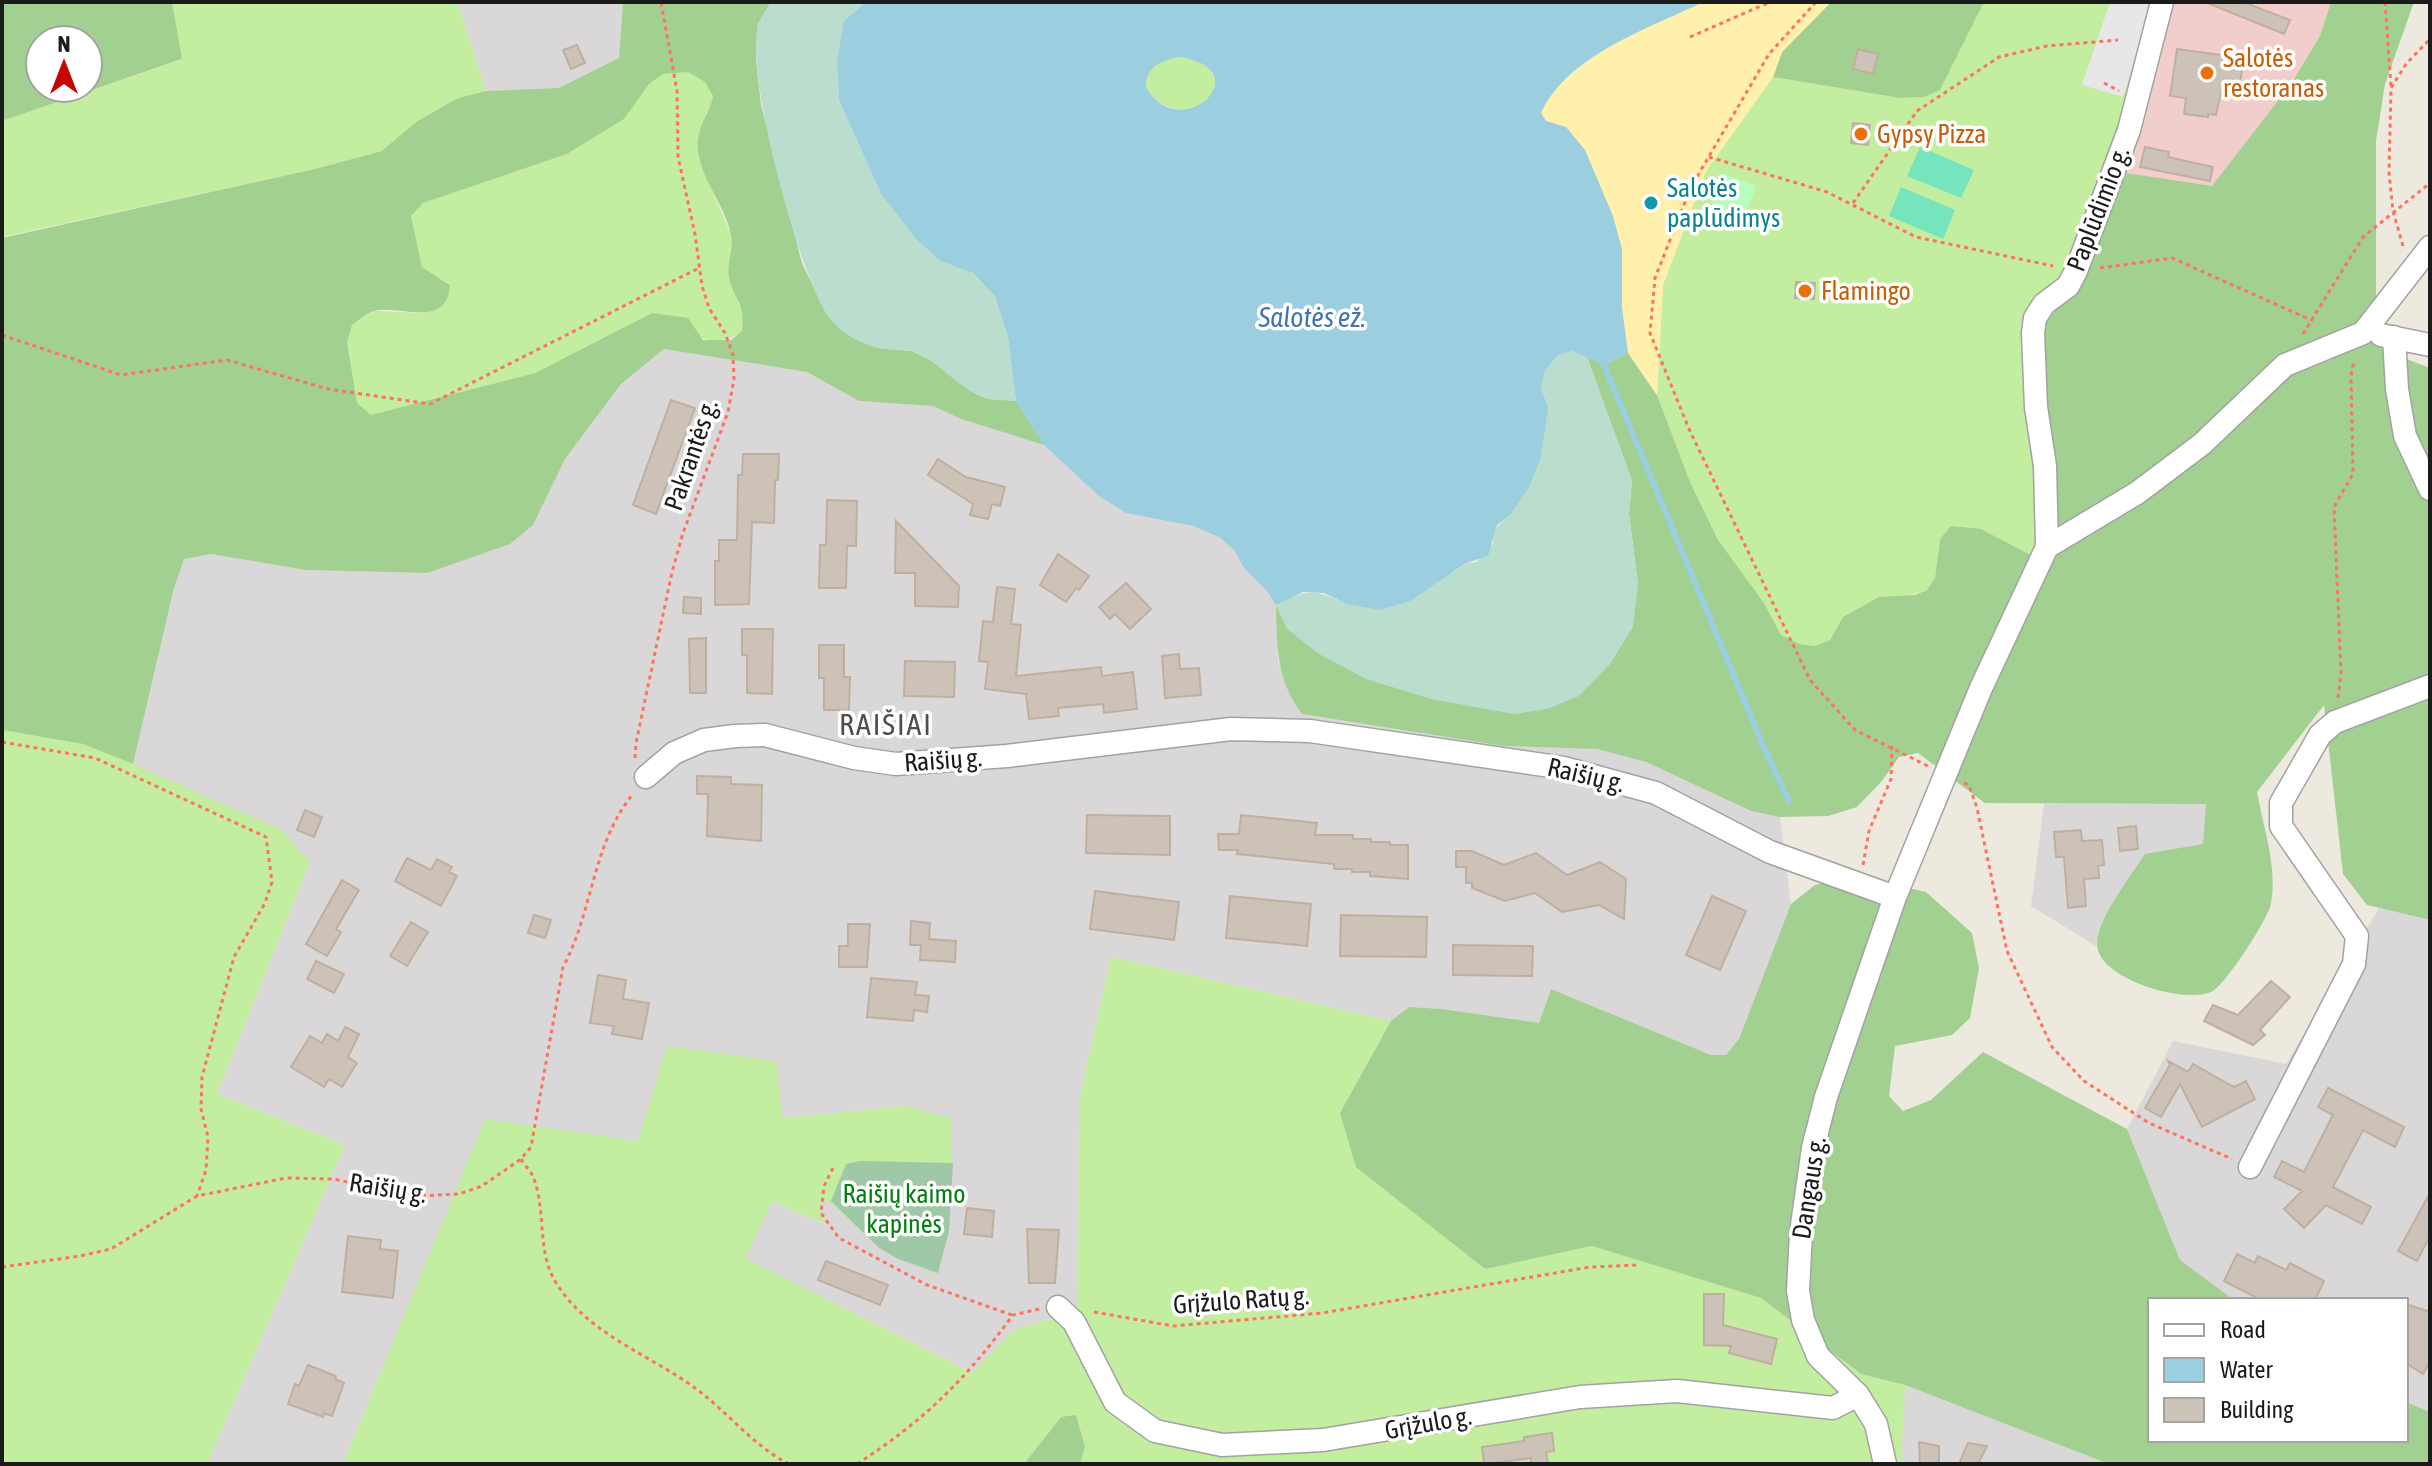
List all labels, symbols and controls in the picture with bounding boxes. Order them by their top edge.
north arrow [24,24,104,104]
text: N [58,31,70,57]
place label: Salotės restoranas [2223,43,2324,103]
marker: Salotės restoranas [2198,64,2216,82]
place label: Gypsy Pizza [1877,119,1986,149]
marker: Gypsy Pizza [1852,125,1870,143]
street label: Paplūdimio g. [2061,143,2135,275]
place label: Salotės paplūdimys [1667,173,1780,233]
marker: Salotės paplūdimys [1642,194,1660,212]
place label: Flamingo [1821,276,1911,306]
marker: Flamingo [1796,282,1814,300]
water label: Salotės ež. [1258,301,1365,333]
street label: Pakrantės g. [658,396,724,514]
district label: RAIŠIAI [839,707,933,741]
street label: Raišių g. [903,742,983,778]
street label: Raišių g. [1545,752,1627,798]
street label: Dangaus g. [1786,1135,1832,1241]
street label: Raišių g. [347,1167,429,1209]
park label: Raišių kaimo kapinės [843,1179,965,1239]
street label: Grįžulo Ratų g. [1172,1280,1310,1320]
legend [2148,1298,2408,1442]
text: Road [2220,1316,2266,1343]
text: Water [2220,1356,2273,1383]
text: Building [2220,1396,2294,1423]
street label: Grįžulo g. [1382,1401,1474,1445]

